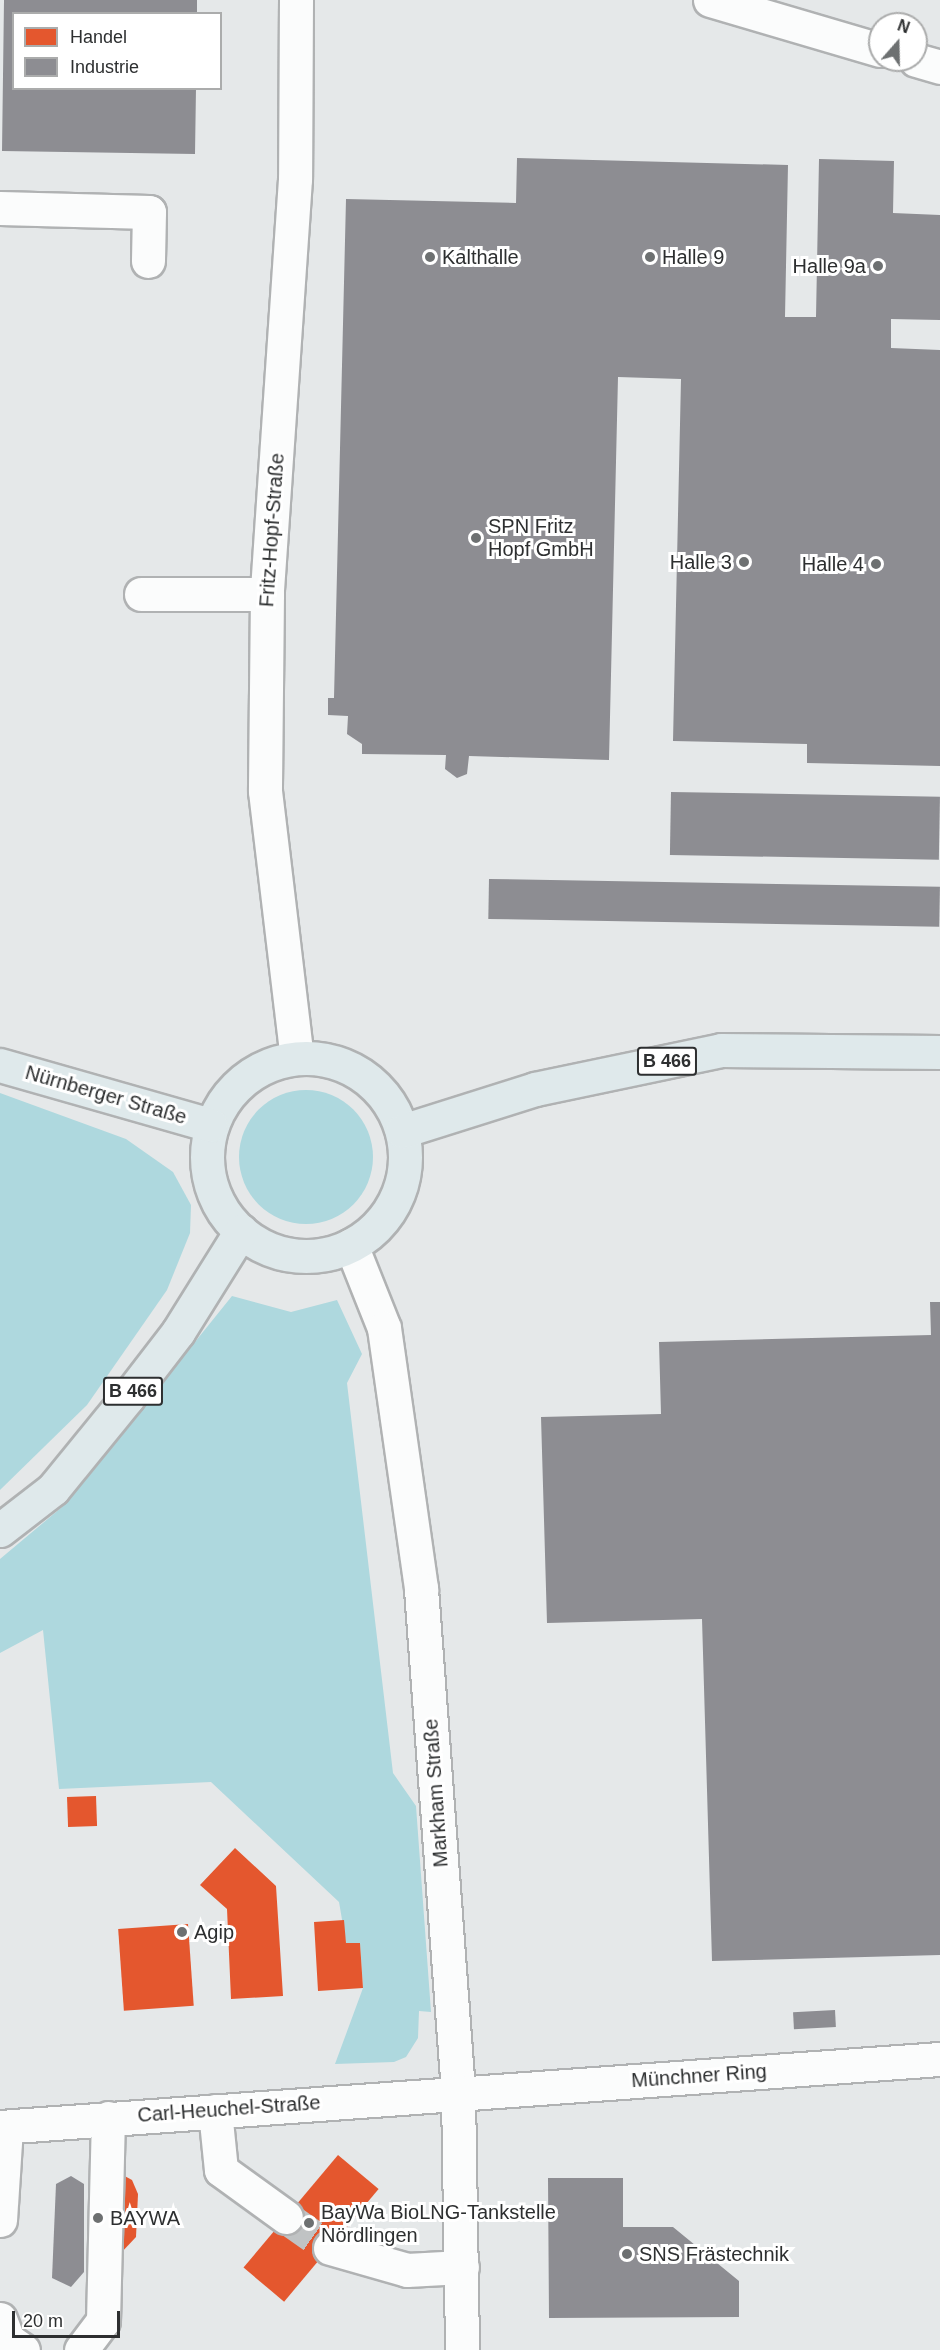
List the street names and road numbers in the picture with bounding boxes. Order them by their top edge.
street label: Fritz-Hopf-Straße [255,452,289,608]
road number: B 466 [636,1046,698,1076]
street label: Nürnberger Straße [23,1060,189,1130]
road number: B 466 [102,1376,164,1406]
street label: Markham Straße [419,1718,453,1868]
street label: Münchner Ring [631,2059,767,2093]
street label: Carl-Heuchel-Straße [137,2091,321,2127]

